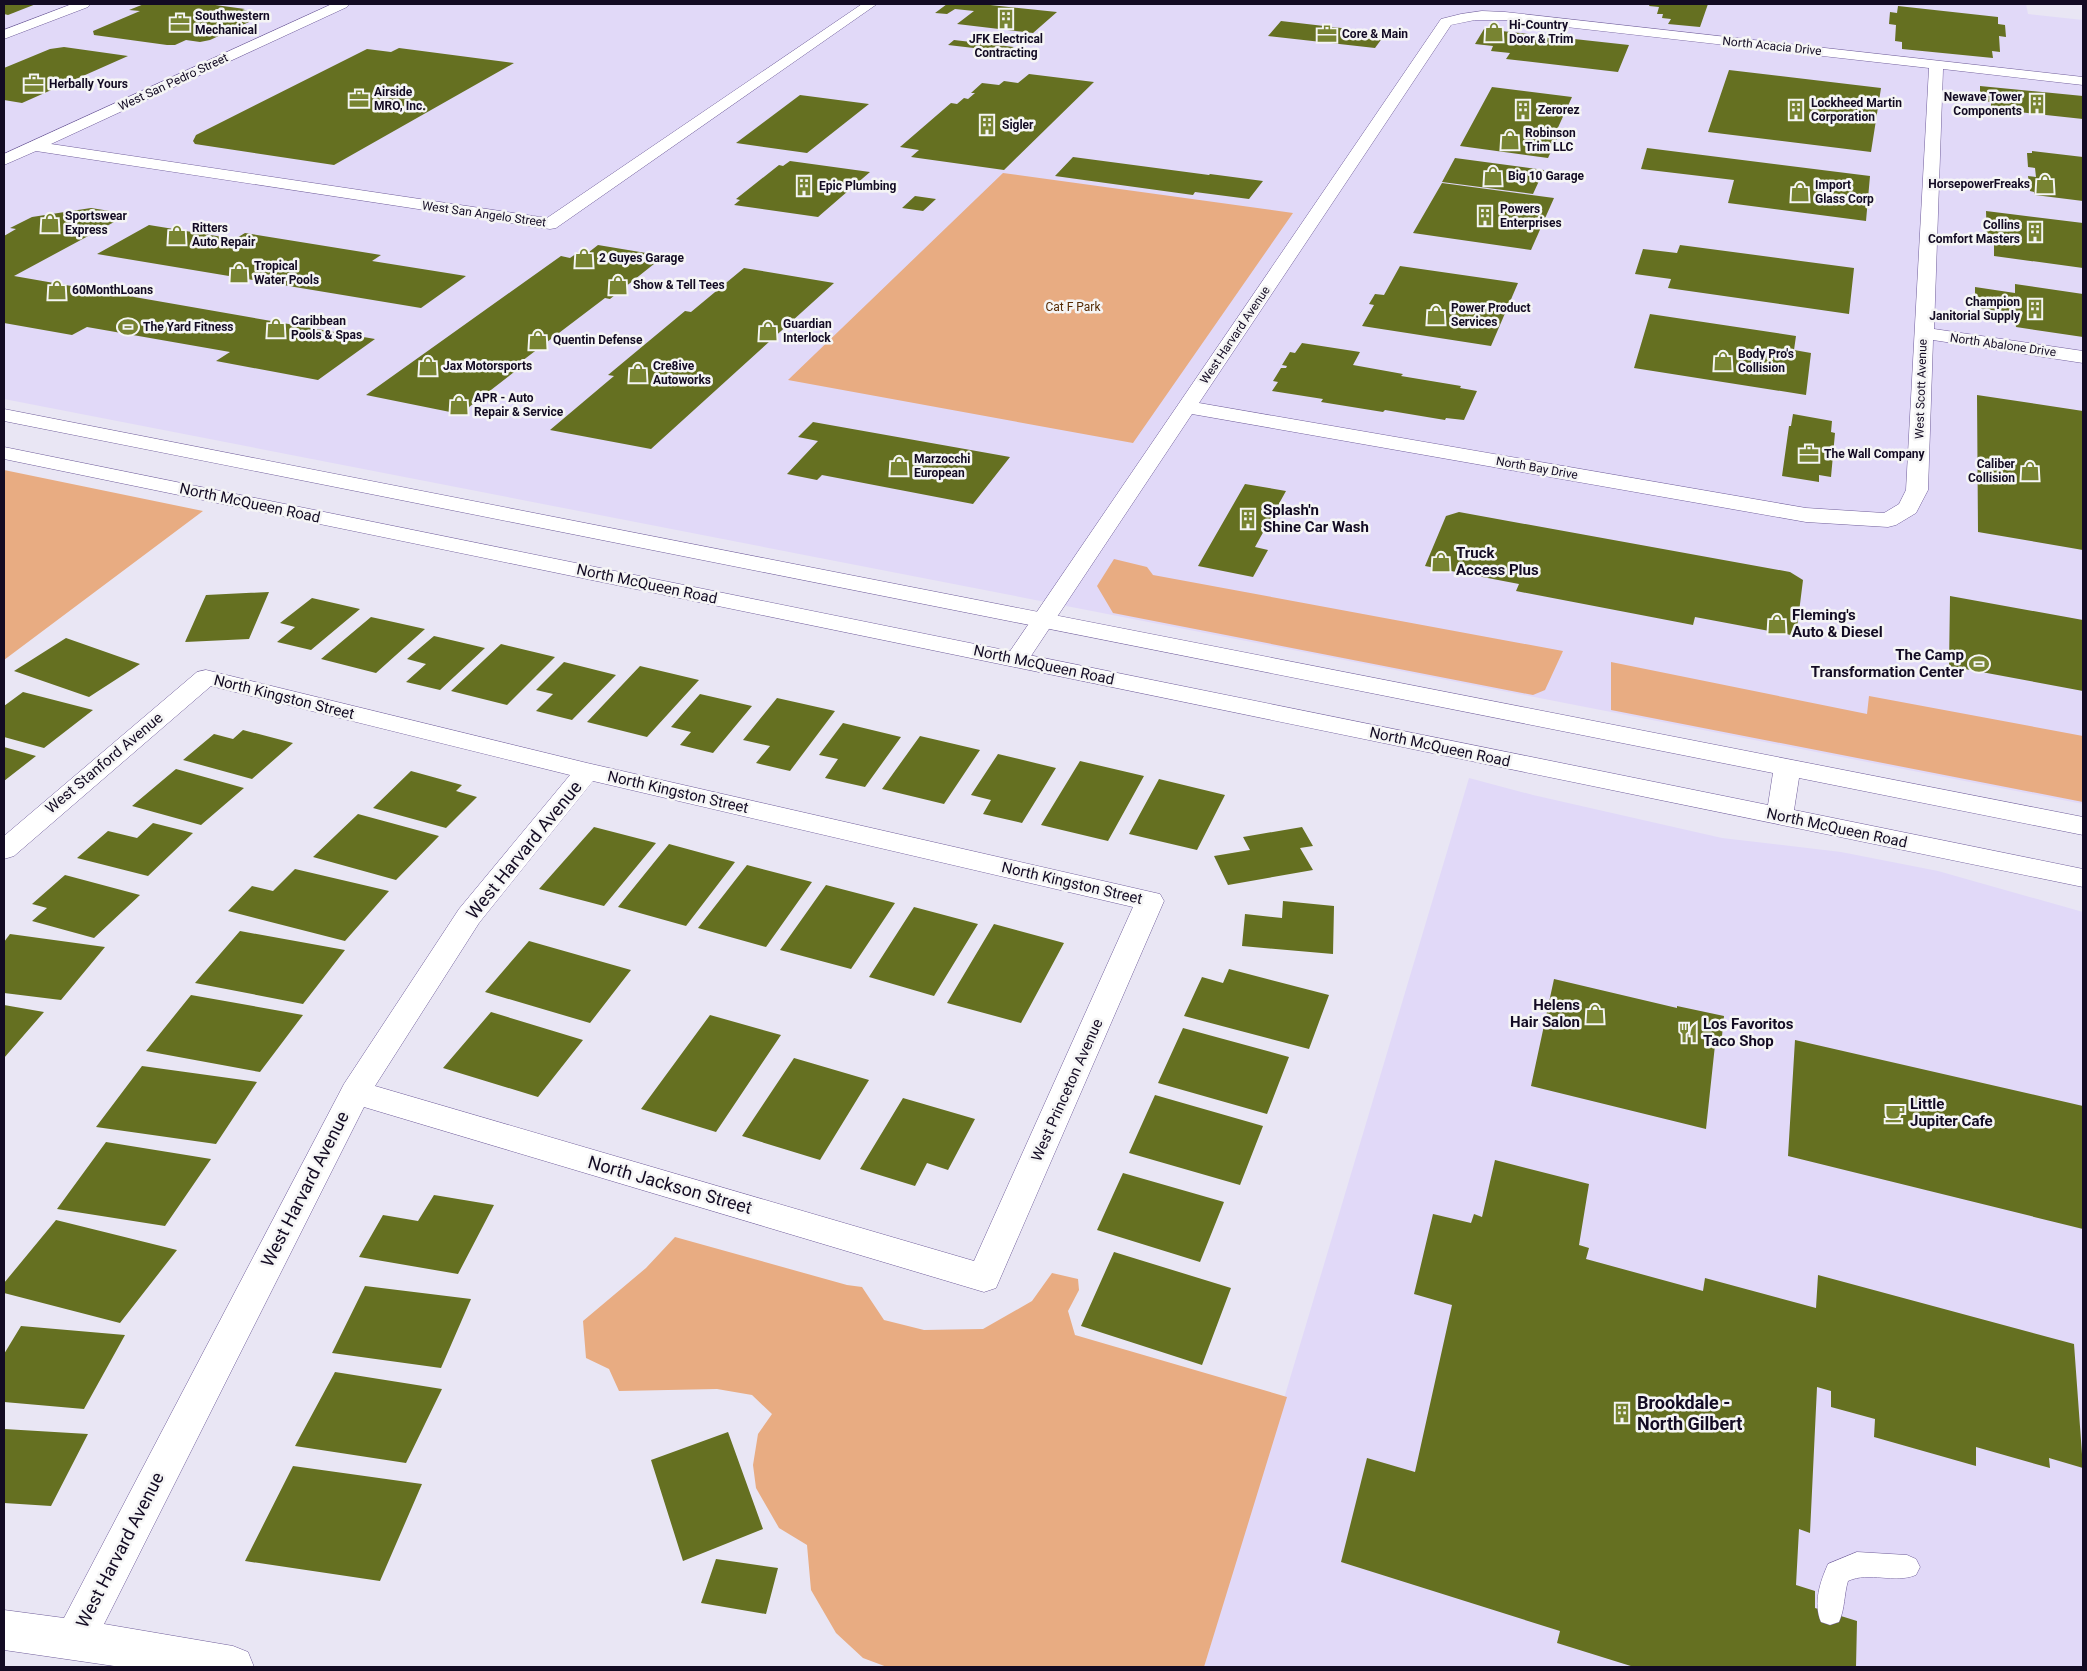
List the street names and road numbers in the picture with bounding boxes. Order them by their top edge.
street label: North Acacia Drive [1722,34,1822,58]
street label: West San Pedro Street [116,50,230,114]
street label: West San Angelo Street [421,198,547,230]
street label: West Harvard Avenue [1197,284,1273,386]
street label: North Abalone Drive [1949,331,2057,359]
street label: West Scott Avenue [1912,339,1930,439]
street label: North Bay Drive [1495,454,1579,482]
street label: North McQueen Road [178,479,322,527]
street label: North McQueen Road [575,560,719,608]
street label: North McQueen Road [972,641,1116,689]
street label: North Kingston Street [212,671,356,723]
street label: West Stanford Avenue [42,709,166,817]
street label: North McQueen Road [1368,723,1512,771]
street label: North Kingston Street [606,767,750,817]
street label: West Harvard Avenue [461,776,586,923]
street label: North McQueen Road [1765,804,1909,852]
street label: North Kingston Street [1000,858,1144,908]
street label: West Princeton Avenue [1027,1016,1107,1164]
street label: West Harvard Avenue [256,1108,353,1270]
street label: North Jackson Street [586,1151,755,1218]
street label: West Harvard Avenue [71,1469,168,1631]

